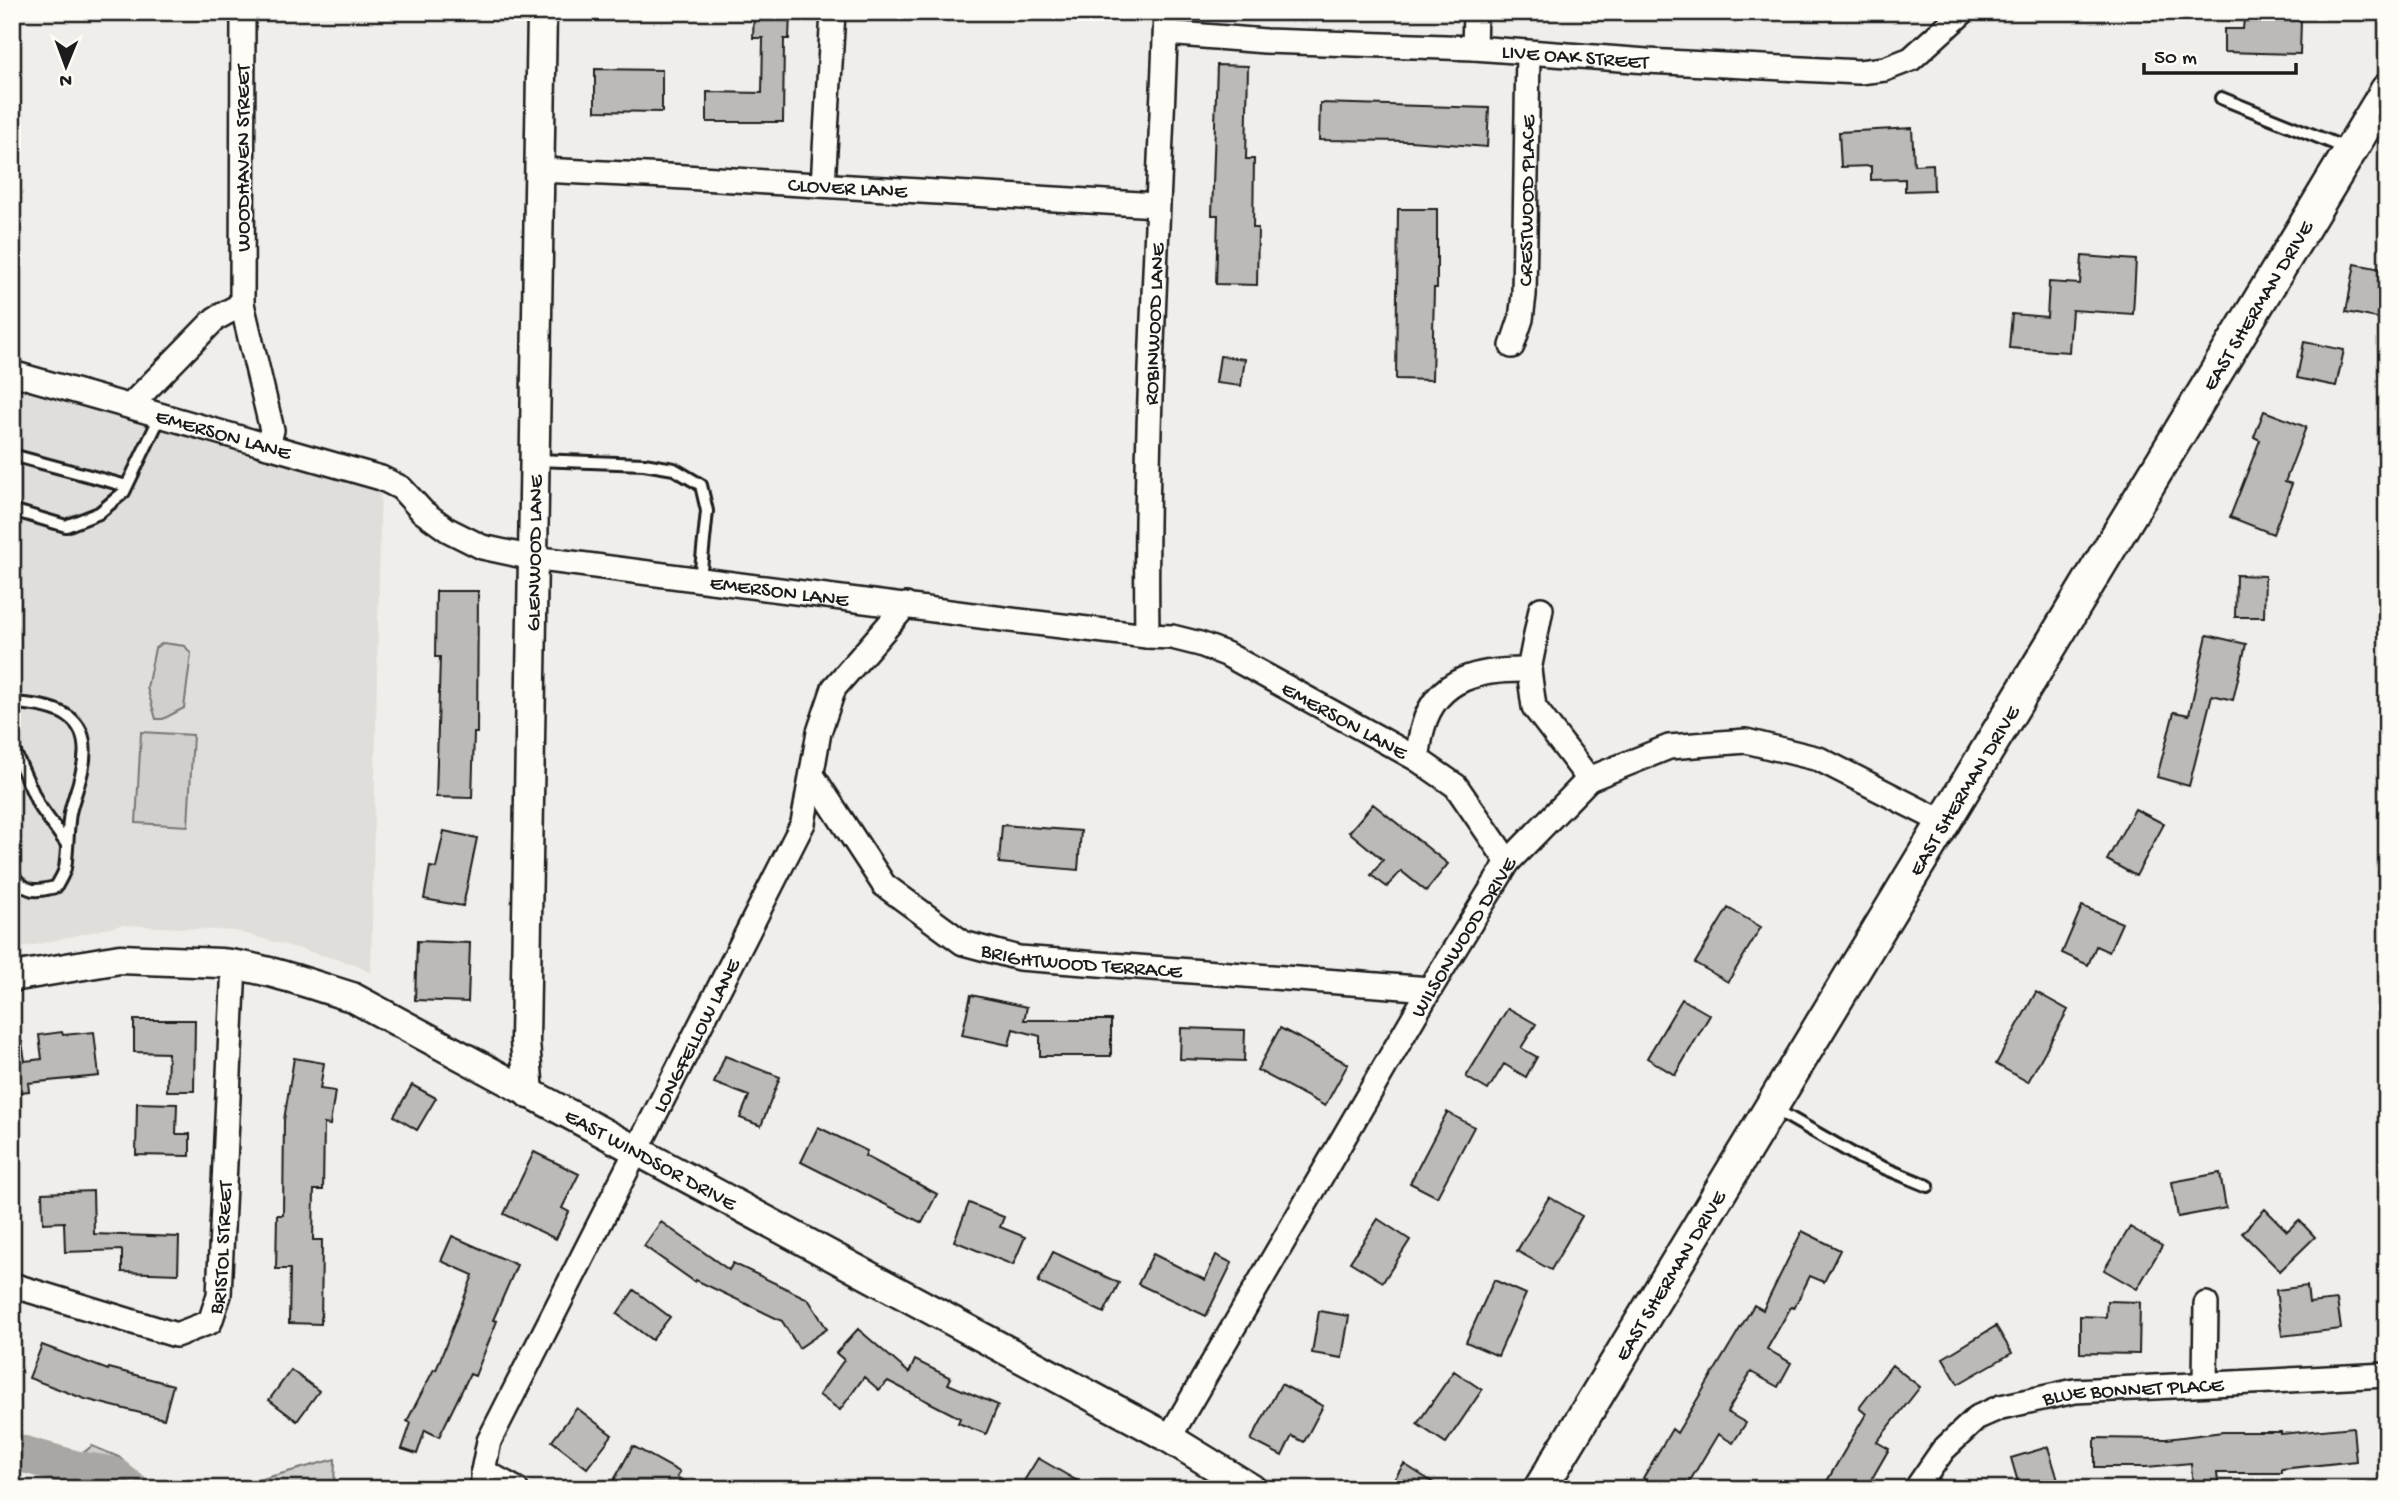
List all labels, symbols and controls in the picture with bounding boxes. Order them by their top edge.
north arrow [32,32,102,102]
scale bar [2144,32,2296,76]
street label: LIVE OAK STREET [1501,41,1650,77]
text: 50 m [2154,47,2197,72]
street label: WOODHAVEN STREET [233,63,258,252]
text: N [59,68,72,91]
street label: CRESTWOOD PLACE [1515,114,1543,287]
street label: CLOVER LANE [787,174,909,206]
street label: EAST SHERMAN DRIVE [2199,216,2321,397]
street label: ROBINWOOD LANE [1141,242,1172,406]
street label: EMERSON LANE [152,405,294,468]
street label: GLENWOOD LANE [523,474,550,632]
street label: EMERSON LANE [708,572,851,615]
street label: EMERSON LANE [1276,678,1411,768]
street label: EAST SHERMAN DRIVE [1905,702,2028,882]
street label: WILSONWOOD DRIVE [1407,853,1524,1023]
street label: BRIGHTWOOD TERRACE [977,939,1184,986]
street label: LONGFELLOW LANE [649,955,748,1118]
street label: EAST WINDSOR DRIVE [559,1105,740,1218]
street label: BRISTOL STREET [204,1180,240,1319]
street label: EAST SHERMAN DRIVE [1611,1187,1734,1367]
street label: BLUE BONNET PLACE [2040,1374,2225,1414]

